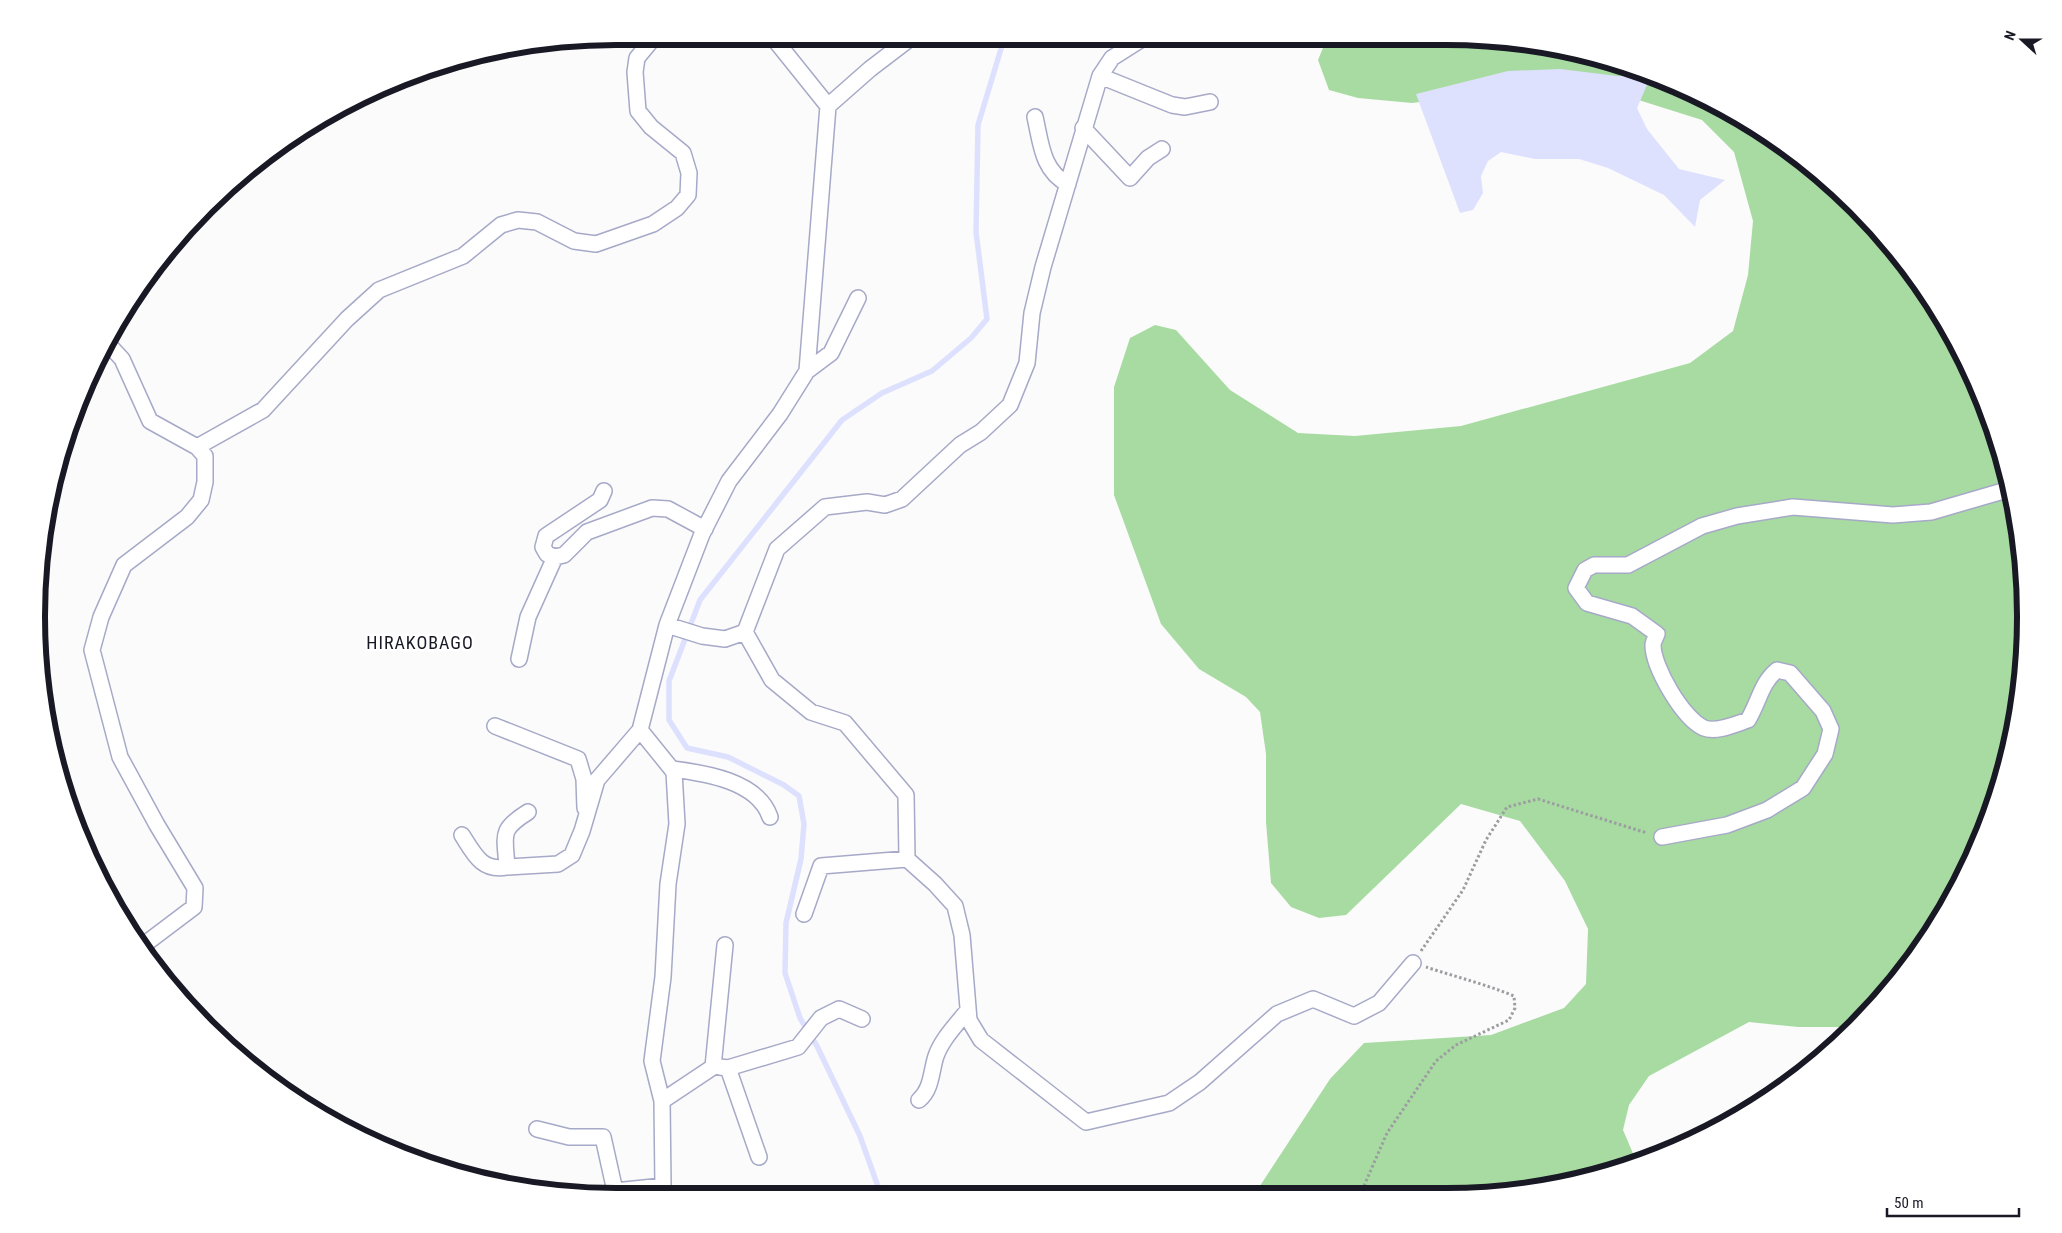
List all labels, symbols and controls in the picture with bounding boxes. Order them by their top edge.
north arrow [1997,15,2047,65]
text: N [2001,28,2019,42]
district label: HIRAKOBAGO [366,632,474,653]
scale bar [1887,1186,2020,1218]
text: 50 m [1894,1194,1924,1212]

